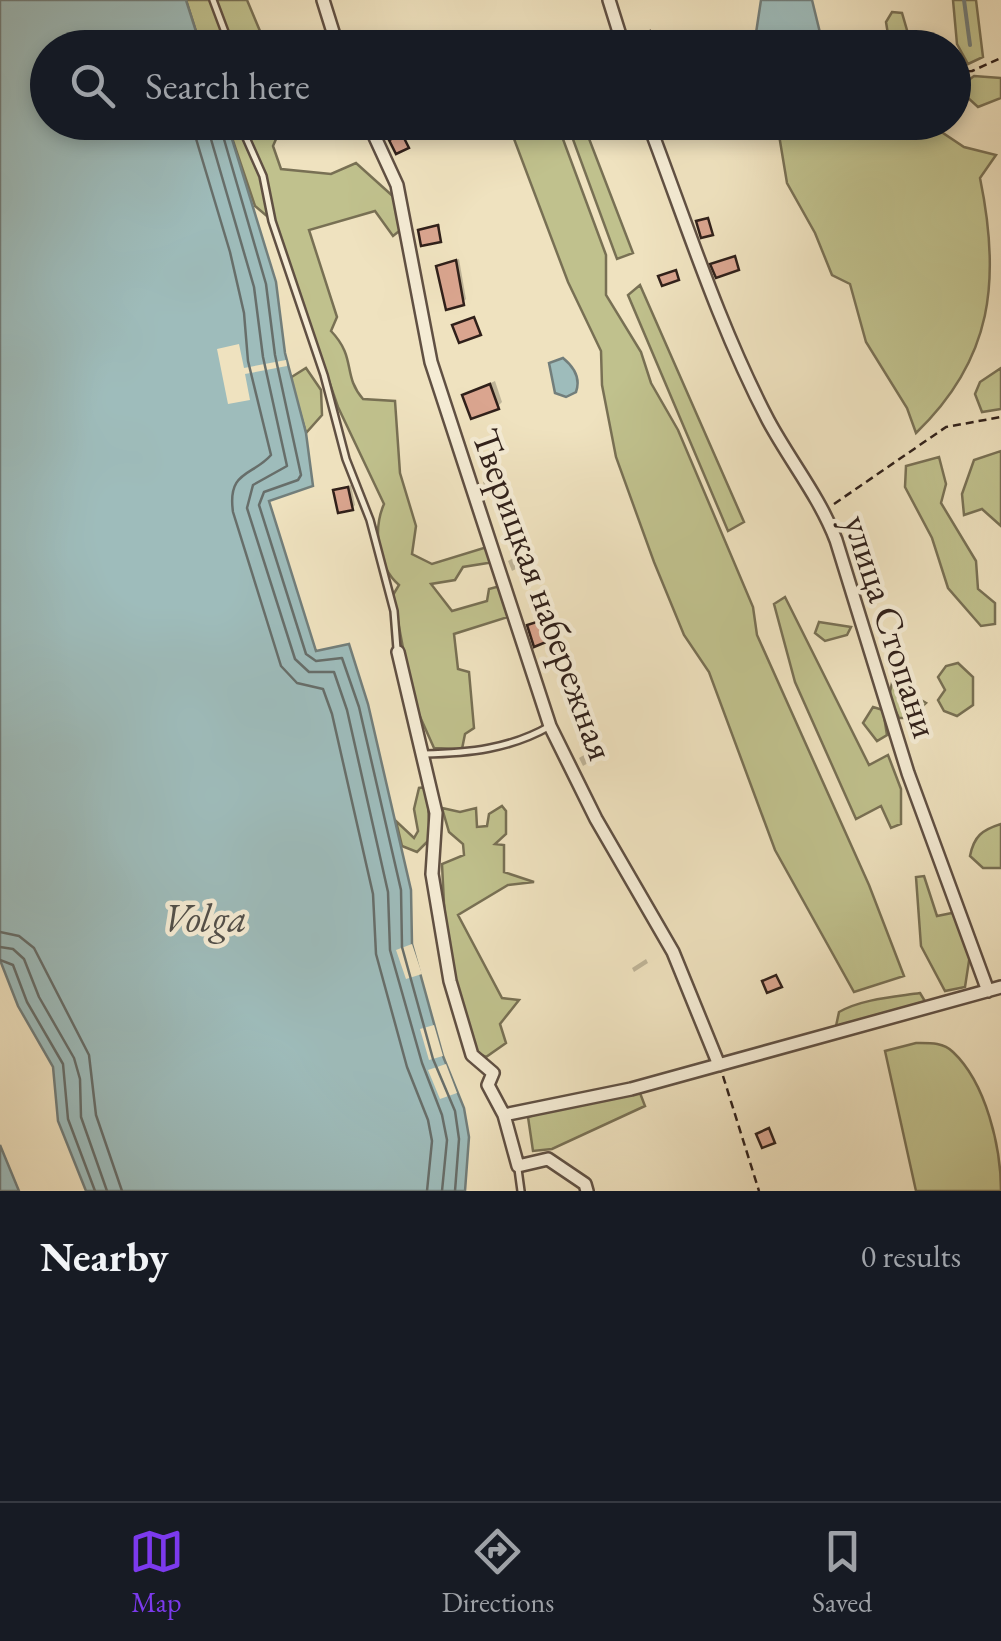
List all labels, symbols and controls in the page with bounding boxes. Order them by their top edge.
search box [30,30,971,140]
icon: search [65,58,120,113]
text: Search here [145,61,310,110]
street label: Тверицкая набережная [461,422,627,766]
street label: улица Стопани [833,508,951,744]
water label: Volga [163,892,247,944]
text: Nearby [40,1229,169,1284]
text: 0 results [861,1235,961,1277]
tab: Map [129,1524,184,1620]
tab: Directions [442,1524,554,1620]
tab: Saved [812,1524,872,1620]

